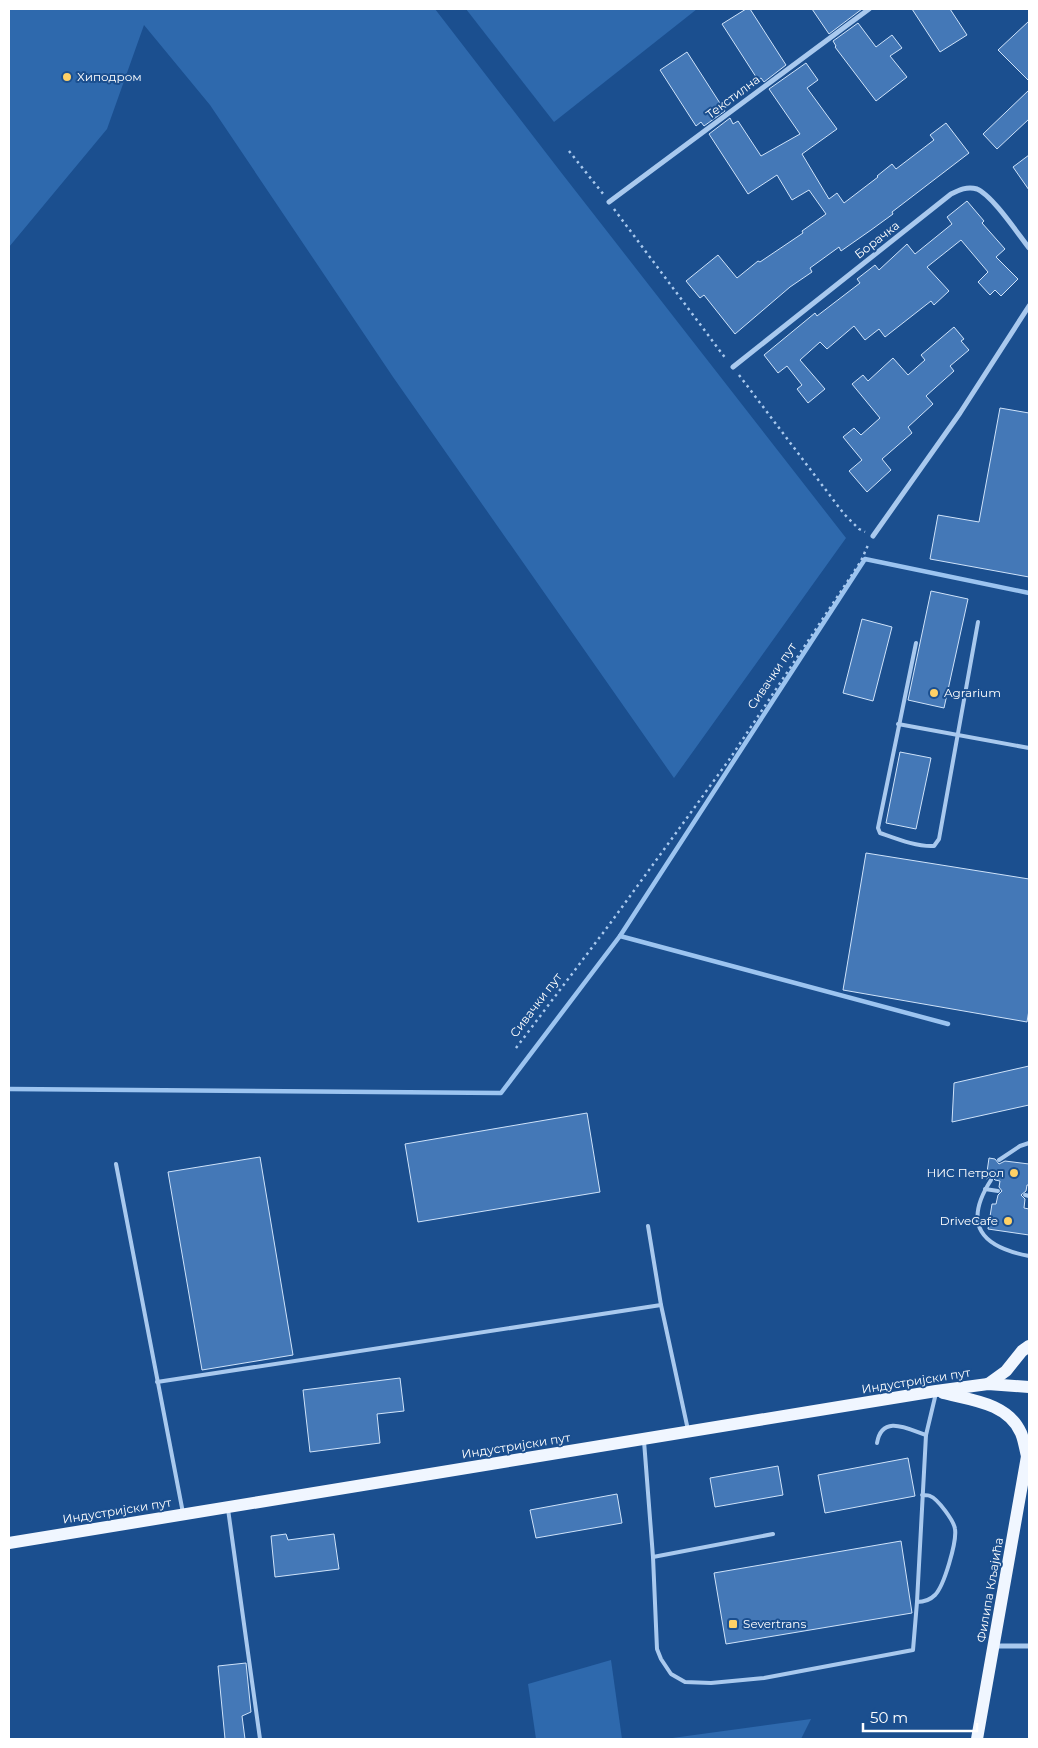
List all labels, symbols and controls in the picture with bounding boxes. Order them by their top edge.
place label: Хиподром [77,69,142,84]
marker: Хиподром [61,71,73,83]
street label: Текстилна [703,71,763,122]
street label: Борачка [851,218,902,262]
street label: Сивачки пут [744,639,800,712]
place label: Agrarium [944,685,1001,700]
marker: Agrarium [928,687,940,699]
street label: Сивачки пут [506,969,565,1040]
place label: НИС Петрол [926,1165,1004,1180]
marker: НИС Петрол [1008,1167,1020,1179]
place label: DriveCafe [940,1213,998,1228]
marker: DriveCafe [1002,1215,1014,1227]
street label: Индустријски пут [860,1364,972,1397]
street label: Индустријски пут [460,1429,572,1462]
street label: Индустријски пут [61,1494,173,1527]
street label: Филипа Кљајића [973,1536,1006,1644]
place label: Severtrans [743,1616,806,1631]
marker: Severtrans [727,1618,739,1630]
scale bar [863,1700,977,1732]
text: 50 m [870,1708,908,1727]

